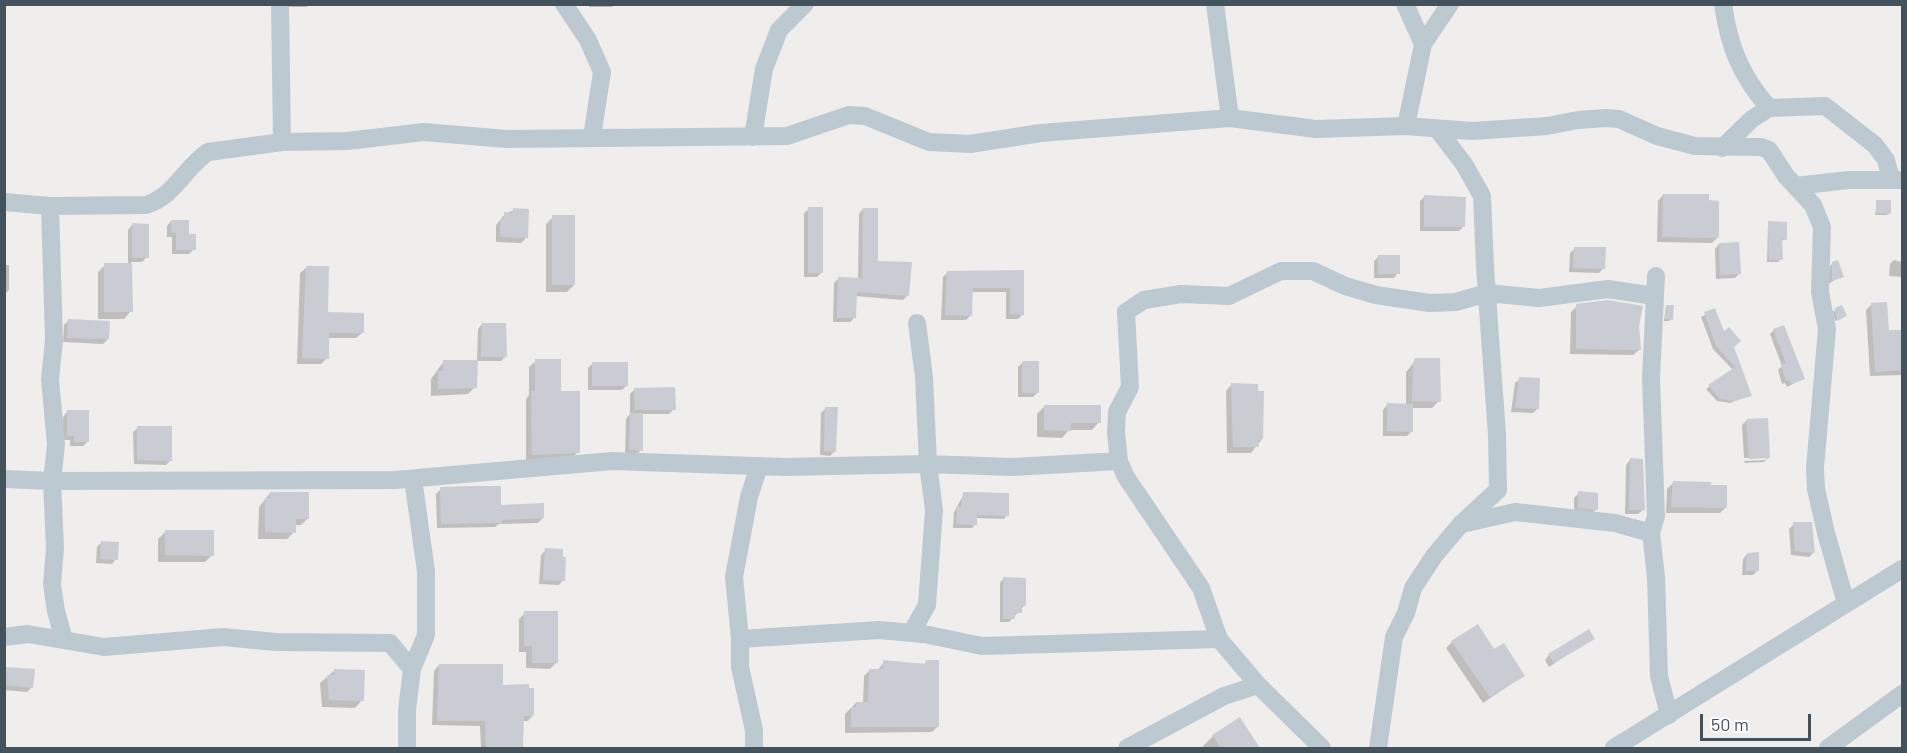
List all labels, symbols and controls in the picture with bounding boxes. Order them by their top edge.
scale bar [1703,702,1814,740]
text: 50 m [1711,713,1749,735]

